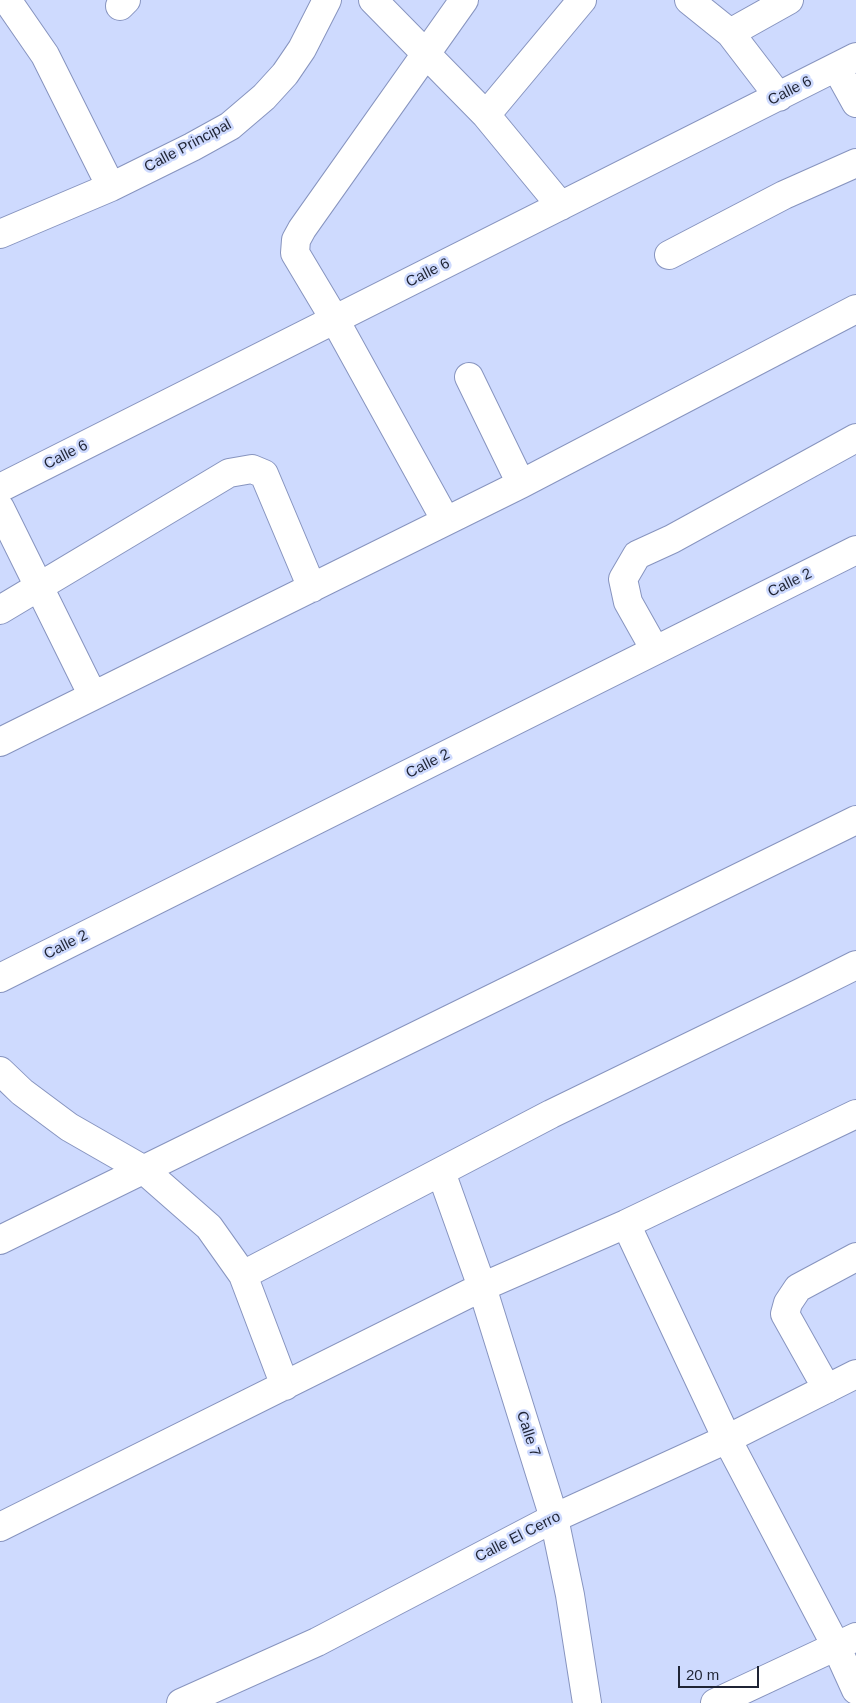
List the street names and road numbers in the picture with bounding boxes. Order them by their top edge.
street label: Calle 6 [765,72,815,110]
street label: Calle Principal [141,116,235,176]
street label: Calle 6 [403,254,453,292]
street label: Calle 6 [41,436,91,474]
street label: Calle 2 [765,565,815,601]
street label: Calle 2 [403,745,453,783]
street label: Calle 2 [41,926,91,964]
street label: Calle 7 [512,1409,544,1459]
street label: Calle El Cerro [472,1508,564,1566]

